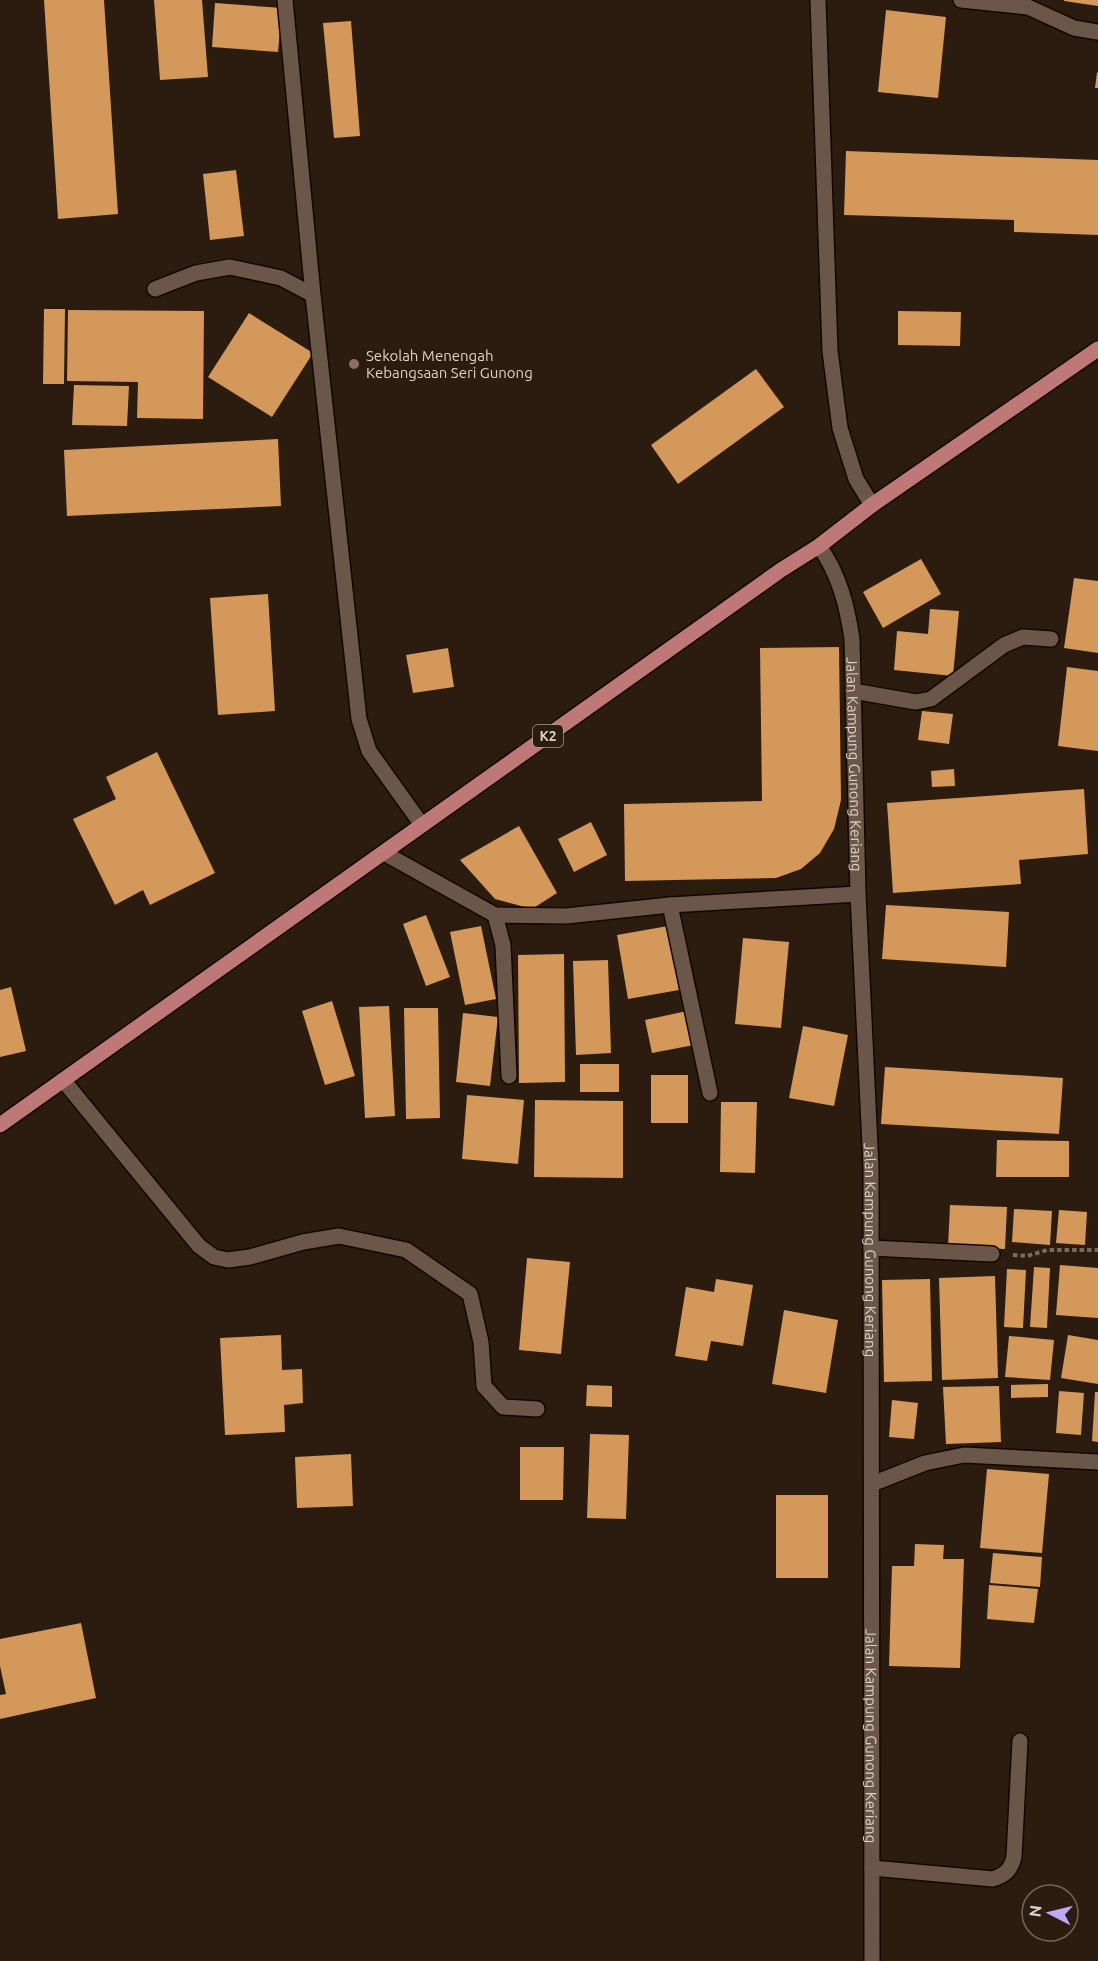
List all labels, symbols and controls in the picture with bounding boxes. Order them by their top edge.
place label: Sekolah Menengah Kebangsaan Seri Gunong [366,347,533,381]
marker: Sekolah Menengah Kebangsaan Seri Gunong [347,357,361,371]
street label: Jalan Kampung Gunong Keriang [844,657,866,872]
road number: K2 [533,725,563,747]
street label: Jalan Kampung Gunong Keriang [861,1142,880,1357]
street label: Jalan Kampung Gunong Keriang [863,1629,880,1843]
north arrow [1020,1883,1080,1943]
text: N [1025,1904,1045,1918]

